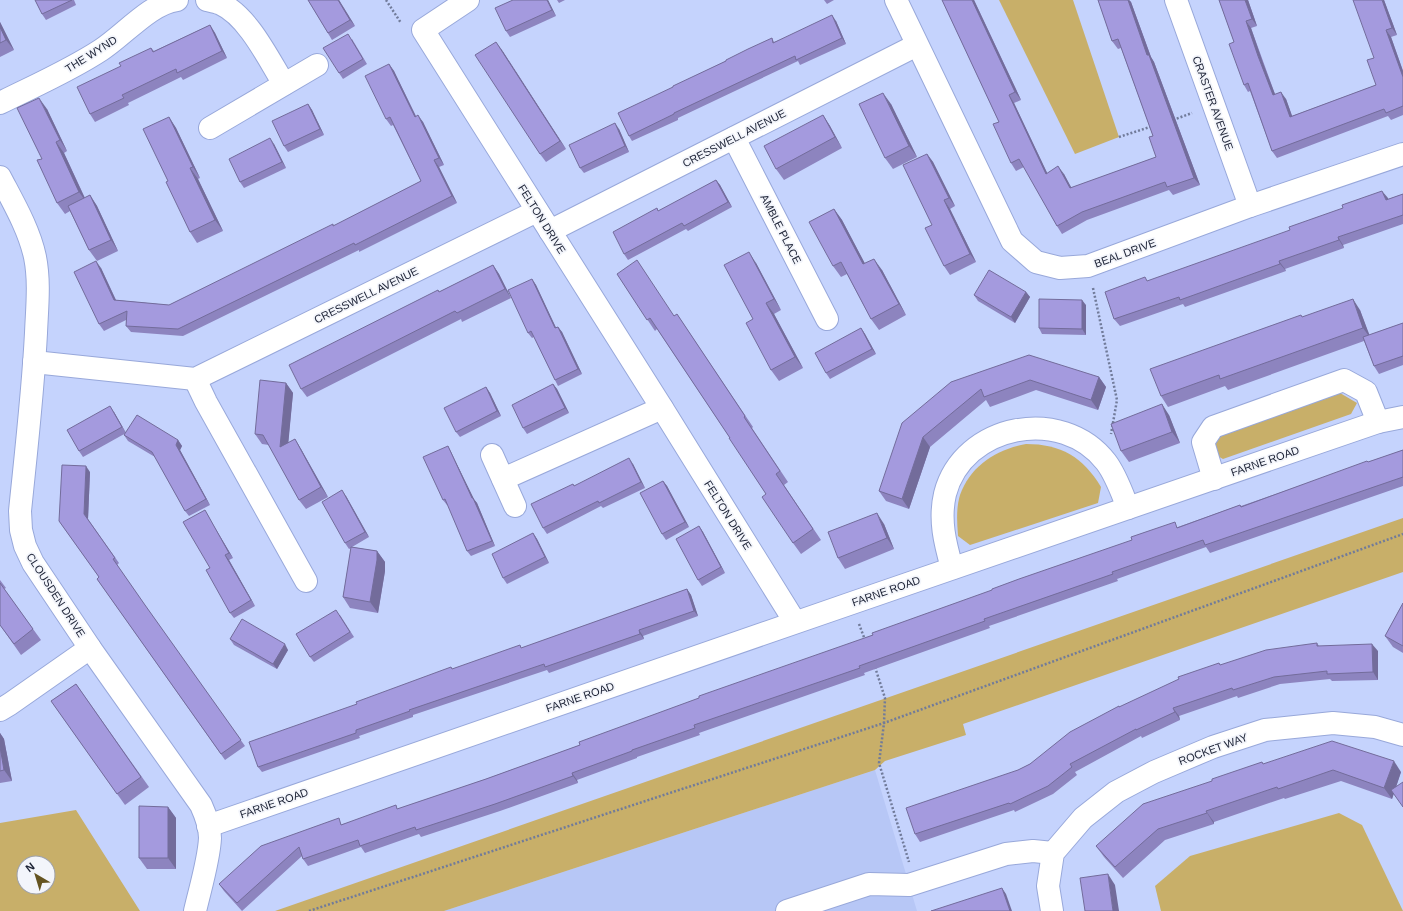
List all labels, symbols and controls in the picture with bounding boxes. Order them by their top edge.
street label: THE WYND [63,33,119,75]
street label: CRASTER AVENUE [1190,54,1236,152]
street label: CRESSWELL AVENUE [680,107,788,169]
street label: FELTON DRIVE [516,182,568,256]
street label: AMBLE PLACE [758,192,804,266]
street label: BEAL DRIVE [1093,236,1157,270]
street label: CRESSWELL AVENUE [312,265,420,325]
street label: FARNE ROAD [1229,444,1301,478]
street label: FELTON DRIVE [702,478,754,552]
street label: CLOUSDEN DRIVE [24,551,88,639]
street label: FARNE ROAD [850,574,922,608]
street label: FARNE ROAD [544,680,616,714]
street label: ROCKET WAY [1177,731,1250,767]
street label: FARNE ROAD [238,786,310,820]
north arrow [16,855,56,895]
text: N [23,860,37,874]

